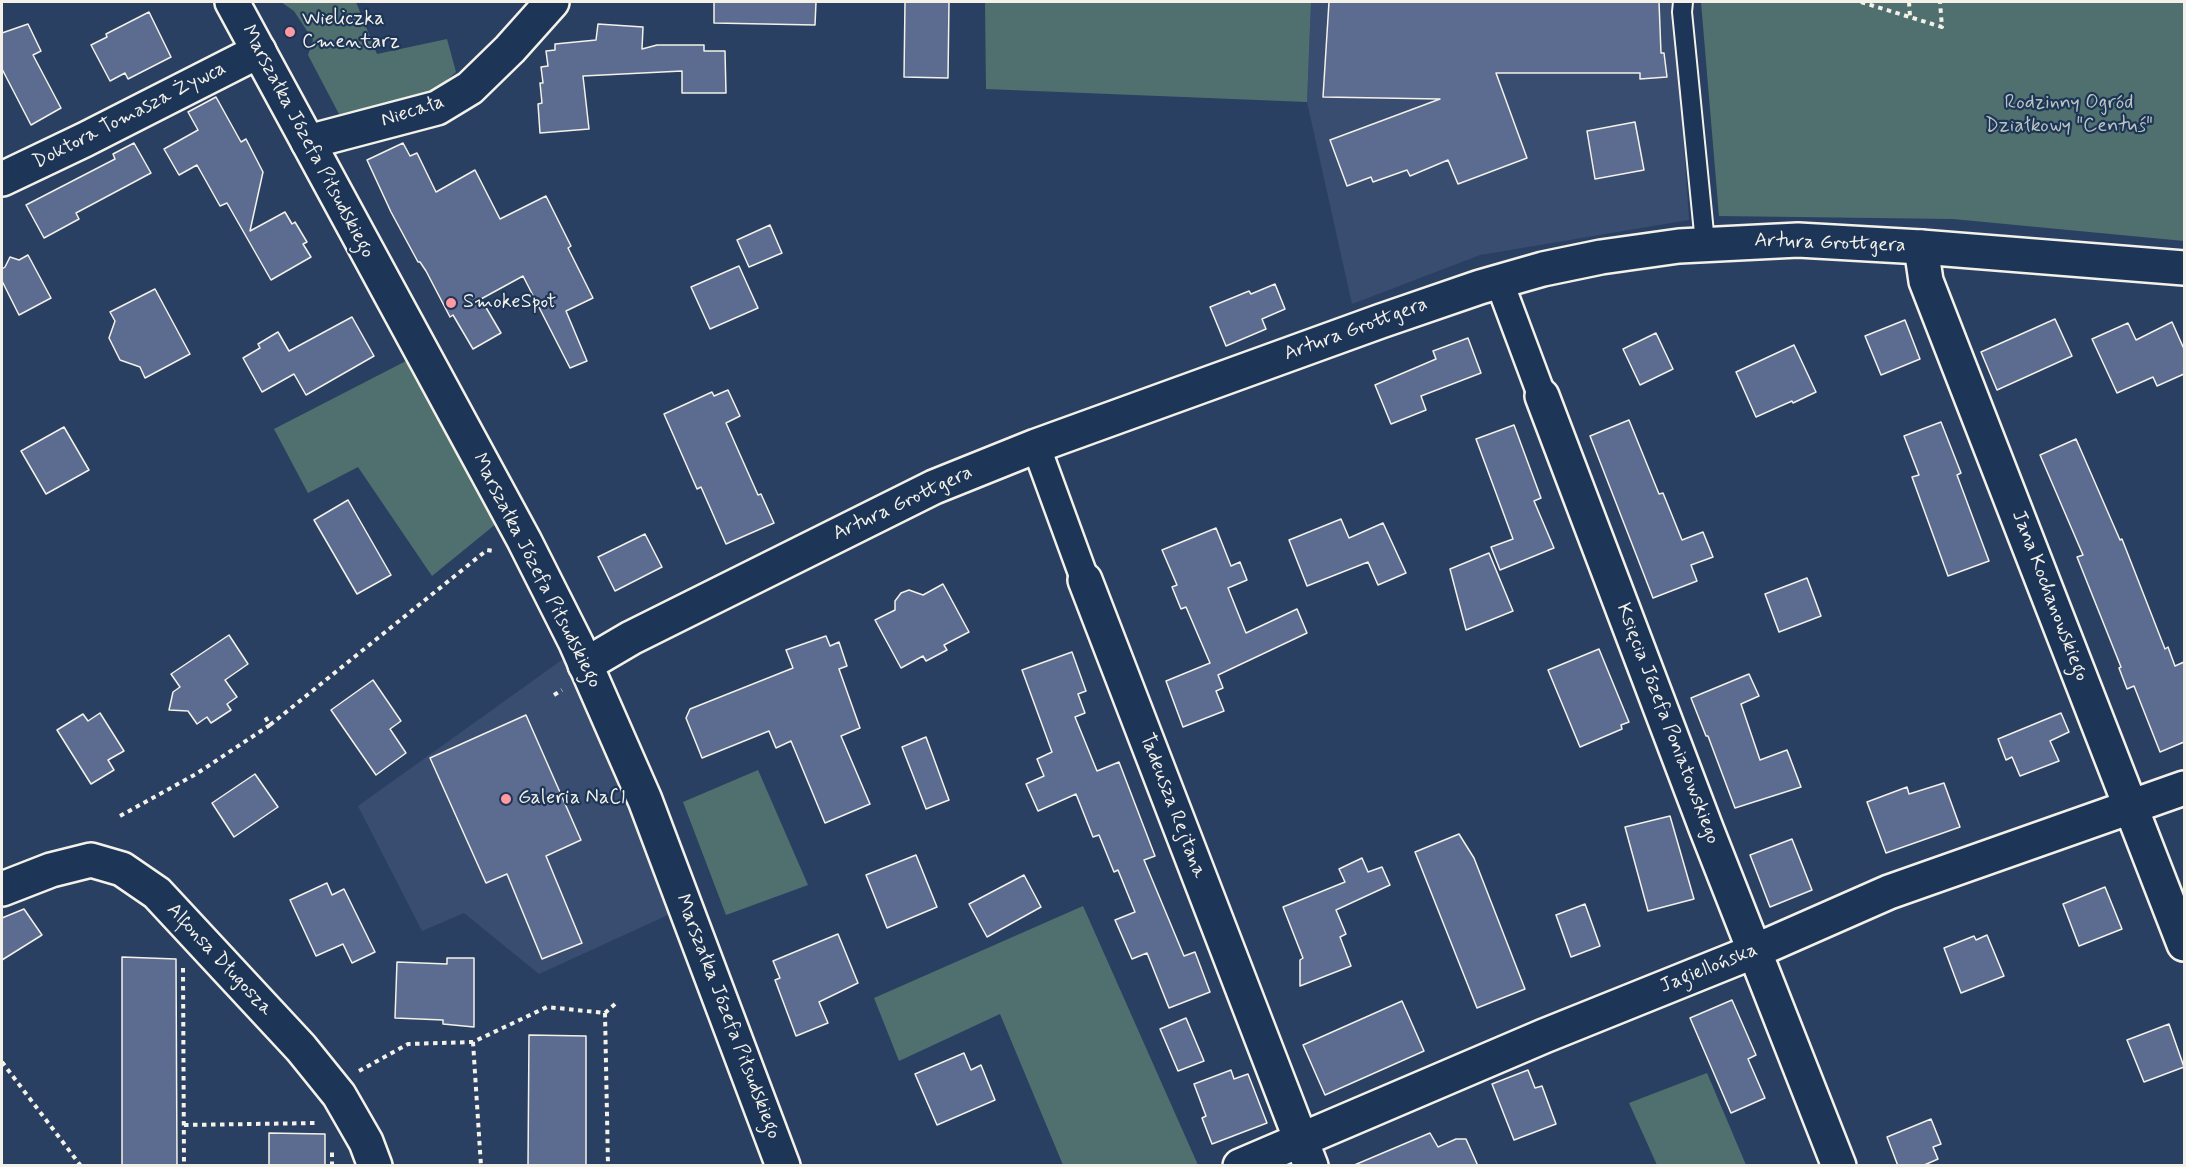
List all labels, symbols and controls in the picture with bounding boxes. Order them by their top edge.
place label: Wieliczka Cmentarz [302,8,400,55]
street label: Marszałka Józefa Piłsudskiego [235,21,379,263]
marker: Wieliczka Cmentarz [283,25,297,39]
street label: Doktora Tomasza Żywca [30,57,230,175]
street label: Niecała [378,91,448,133]
park label: Rodzinny Ogród Działkowy "Centuś" [1985,92,2153,139]
street label: Artura Grottgera [1754,229,1906,259]
place label: SmokeSpot [463,291,556,315]
street label: Artura Grottgera [1281,293,1431,367]
marker: SmokeSpot [444,296,458,310]
street label: Marszałka Józefa Piłsudskiego [466,450,606,692]
street label: Artura Grottgera [829,461,977,547]
street label: Jana Kochanowskiego [2005,507,2093,685]
street label: Księcia Józefa Poniatowskiego [1610,600,1724,848]
street label: Tadeusza Rejtana [1133,730,1211,882]
place label: Galeria NaCl [518,787,625,811]
marker: Galeria NaCl [499,792,513,806]
street label: Marszałka Józefa Piłsudskiego [669,891,785,1143]
street label: Alfonsa Długosza [161,899,277,1021]
street label: Jagiellońska [1657,939,1761,999]

